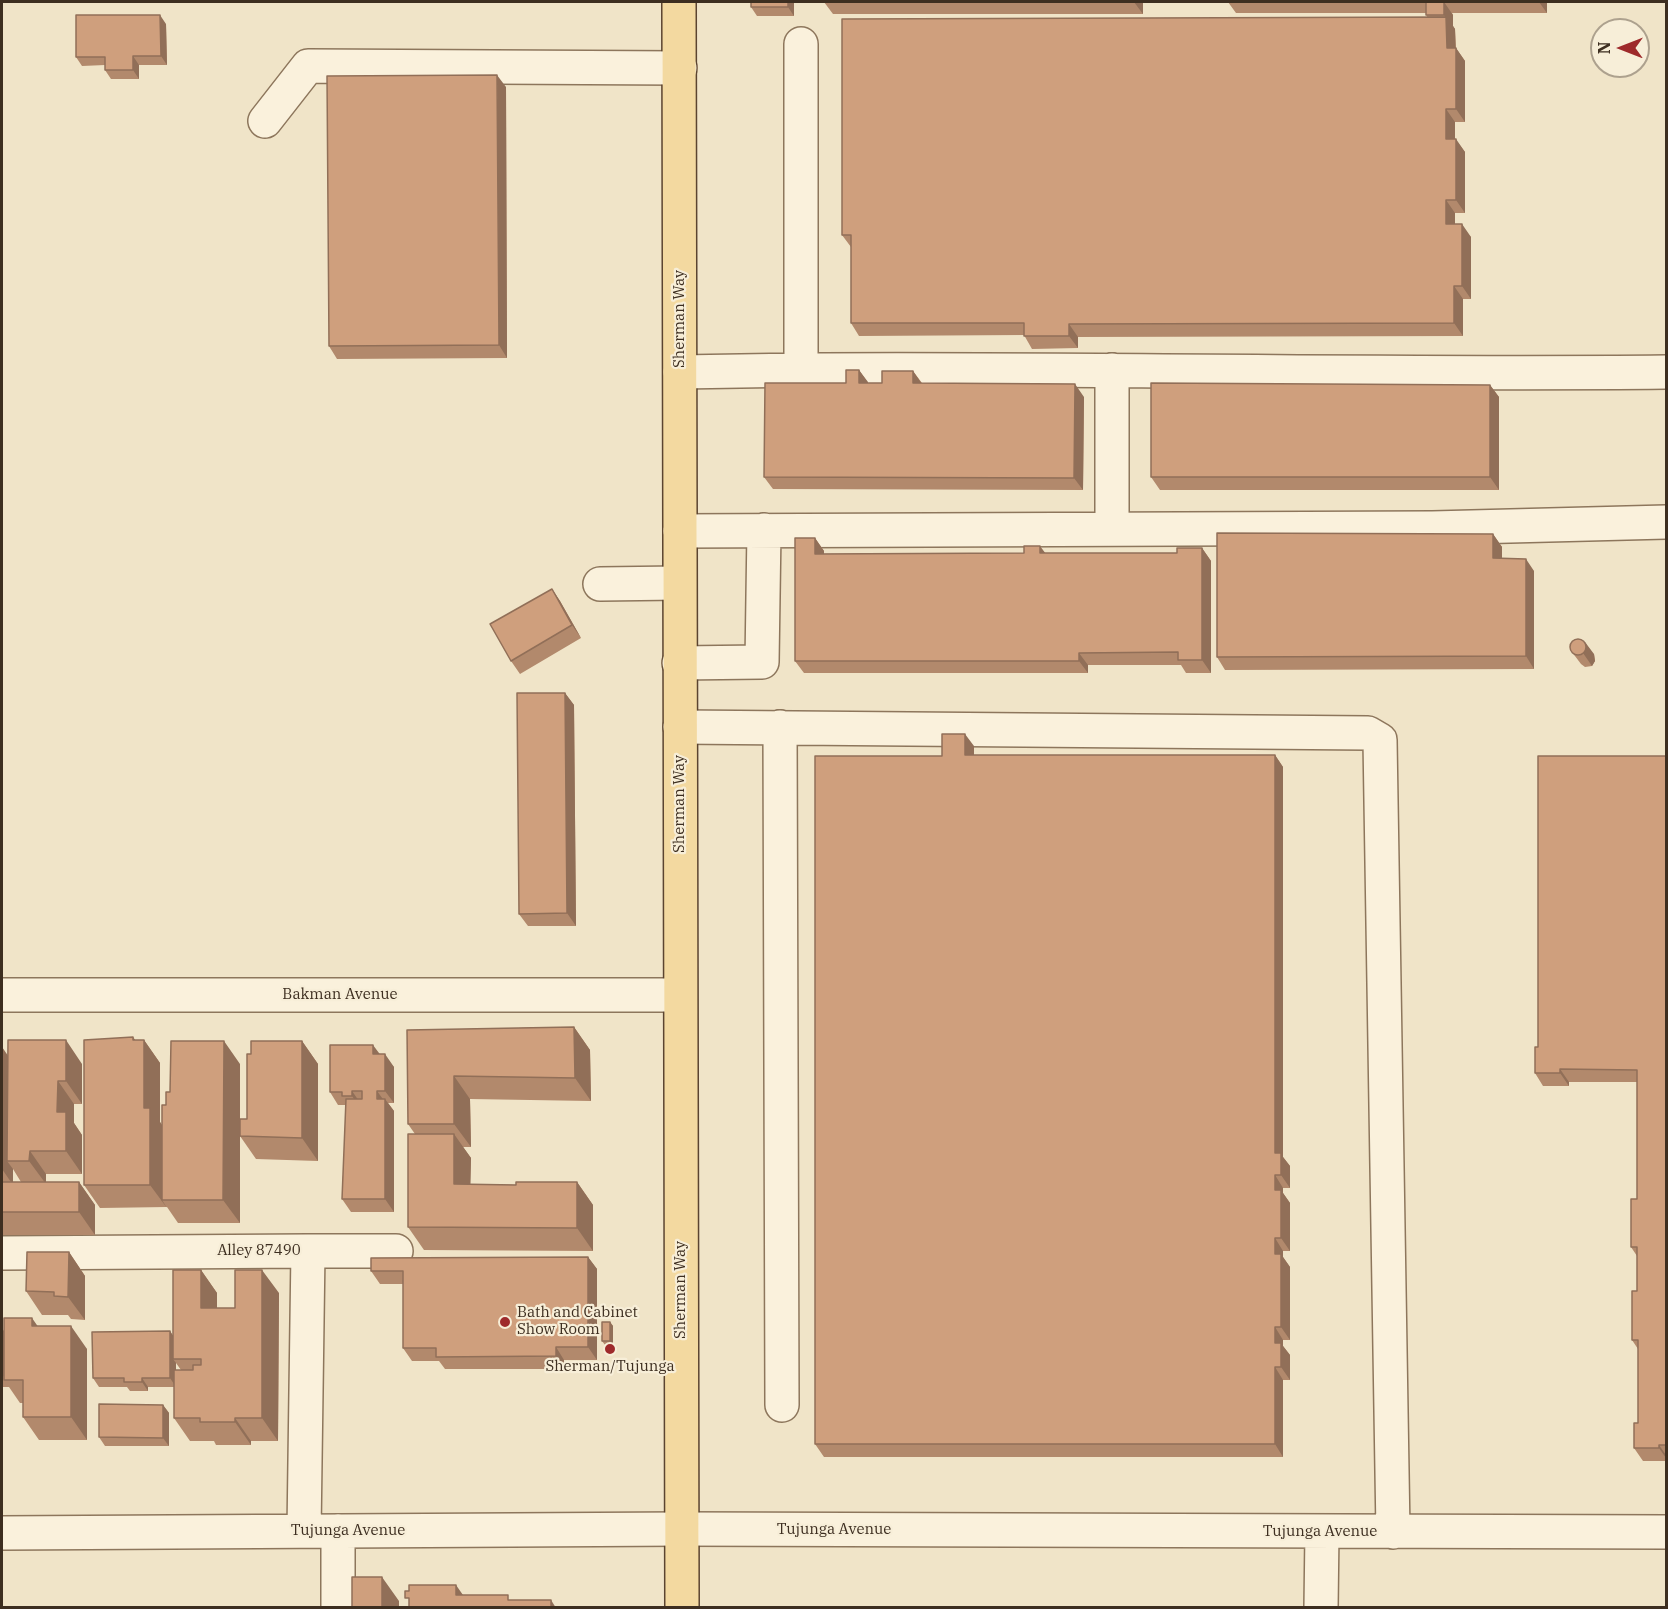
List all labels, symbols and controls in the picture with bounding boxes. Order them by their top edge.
north arrow [1590,18,1650,78]
text: N [1594,42,1614,54]
street label: Sherman Way [671,270,689,368]
street label: Sherman Way [671,755,689,853]
street label: Bakman Avenue [282,986,398,1004]
street label: Sherman Way [672,1241,690,1339]
street label: Alley 87490 [217,1242,301,1260]
place label: Bath and Cabinet Show Room [517,1304,638,1339]
marker: Bath and Cabinet Show Room [498,1315,512,1329]
marker: Sherman/Tujunga [603,1342,617,1356]
place label: Sherman/Tujunga [545,1358,675,1376]
street label: Tujunga Avenue [777,1521,891,1539]
street label: Tujunga Avenue [291,1522,405,1540]
street label: Tujunga Avenue [1263,1523,1377,1541]

